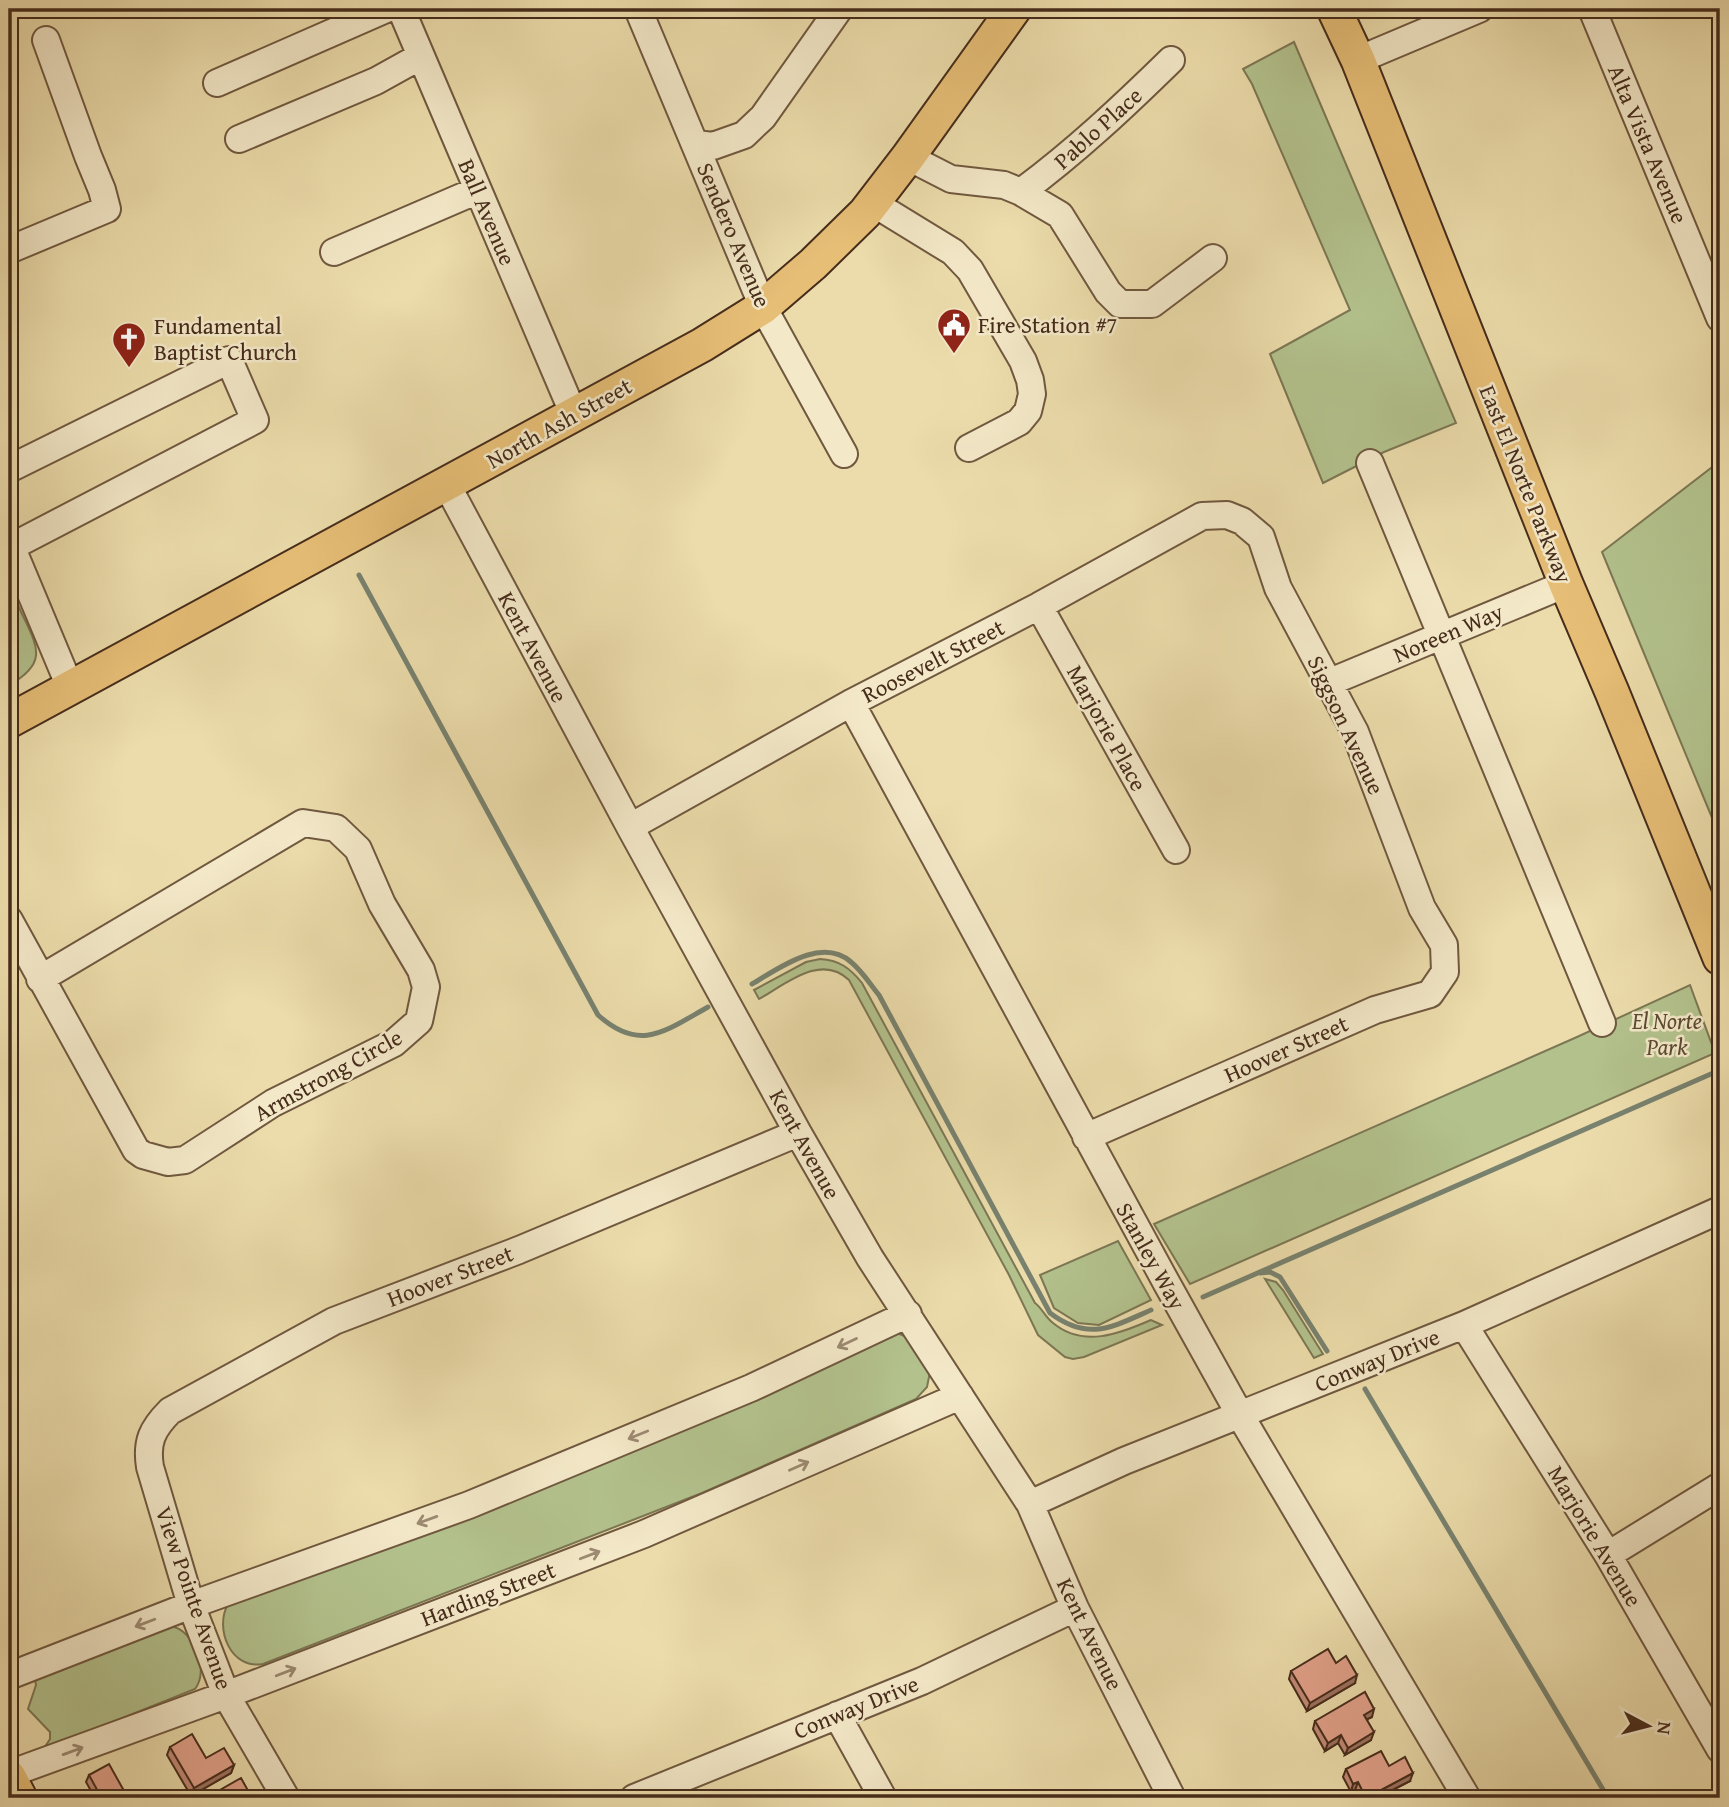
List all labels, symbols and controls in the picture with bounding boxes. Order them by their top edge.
street label: Alta Vista Avenue [1600,59,1697,228]
street label: Pablo Place [1046,79,1149,176]
street label: Ball Avenue [450,154,525,270]
street label: Sendero Avenue [689,157,780,312]
public building icon: Fire Station #7 [935,306,973,355]
place label: Fire Station #7 [978,308,1117,341]
place label: Fundamental Baptist Church [154,309,297,368]
church icon: Fundamental Baptist Church [110,320,148,369]
street label: North Ash Street [480,369,637,476]
street label: East El Norte Parkway [1472,380,1581,588]
street label: Kent Avenue [490,586,576,708]
street label: Noreen Way [1388,594,1508,670]
street label: Roosevelt Street [856,610,1010,711]
street label: Siggson Avenue [1300,650,1393,800]
street label: Marjorie Place [1059,659,1156,797]
park label: El Norte Park [1631,1004,1702,1063]
street label: Hoover Street [1218,1006,1353,1091]
street label: Armstrong Circle [248,1020,408,1129]
street label: Kent Avenue [762,1083,849,1205]
street label: Stanley Way [1108,1196,1195,1316]
street label: Hoover Street [382,1236,518,1315]
street label: Conway Drive [1309,1319,1444,1400]
one-way arrow [836,1337,858,1350]
one-way arrow [628,1429,650,1442]
one-way arrow [788,1459,810,1472]
street label: Marjorie Avenue [1540,1459,1651,1613]
street label: View Pointe Avenue [148,1502,241,1694]
one-way arrow [417,1515,439,1527]
one-way arrow [579,1547,600,1560]
street label: Harding Street [416,1553,560,1634]
street label: Kent Avenue [1049,1572,1132,1695]
one-way arrow [134,1618,156,1631]
one-way arrow [275,1665,297,1677]
street label: Conway Drive [788,1666,923,1747]
north arrow [1614,1692,1684,1762]
text: N [1650,1720,1680,1736]
one-way arrow [62,1744,84,1757]

